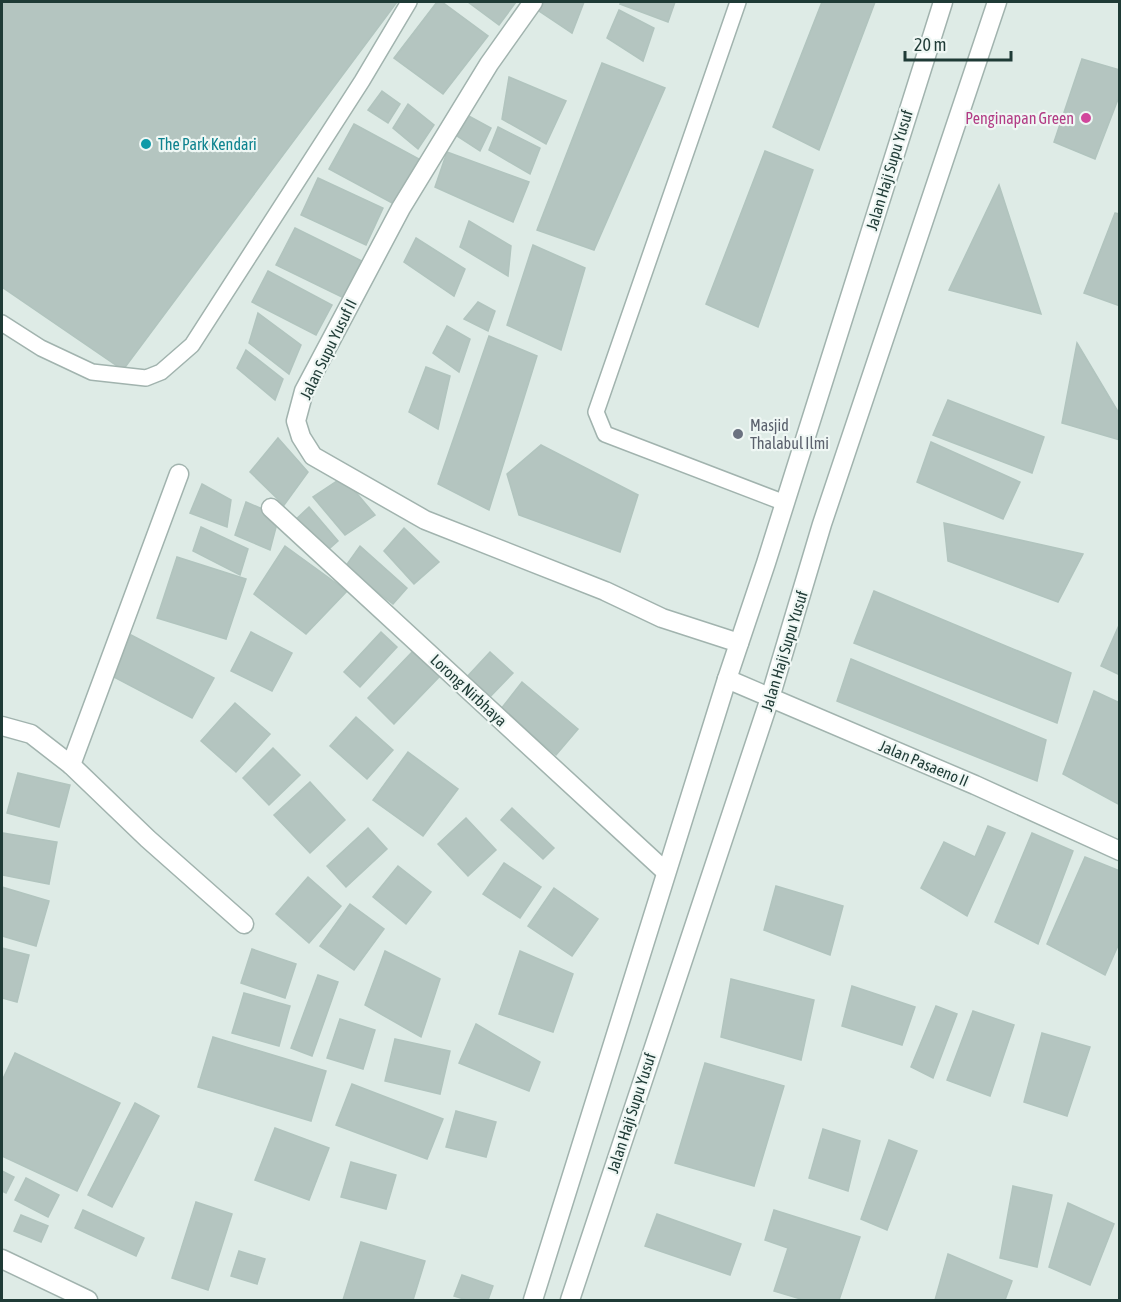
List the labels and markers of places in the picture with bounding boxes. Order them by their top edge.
place label: Penginapan Green [965,109,1074,128]
marker: Penginapan Green [1079,111,1093,125]
place label: The Park Kendari [158,135,257,153]
marker: The Park Kendari [139,137,153,151]
place label: Masjid Thalabul Ilmi [750,416,829,452]
marker: Masjid Thalabul Ilmi [731,427,745,441]

